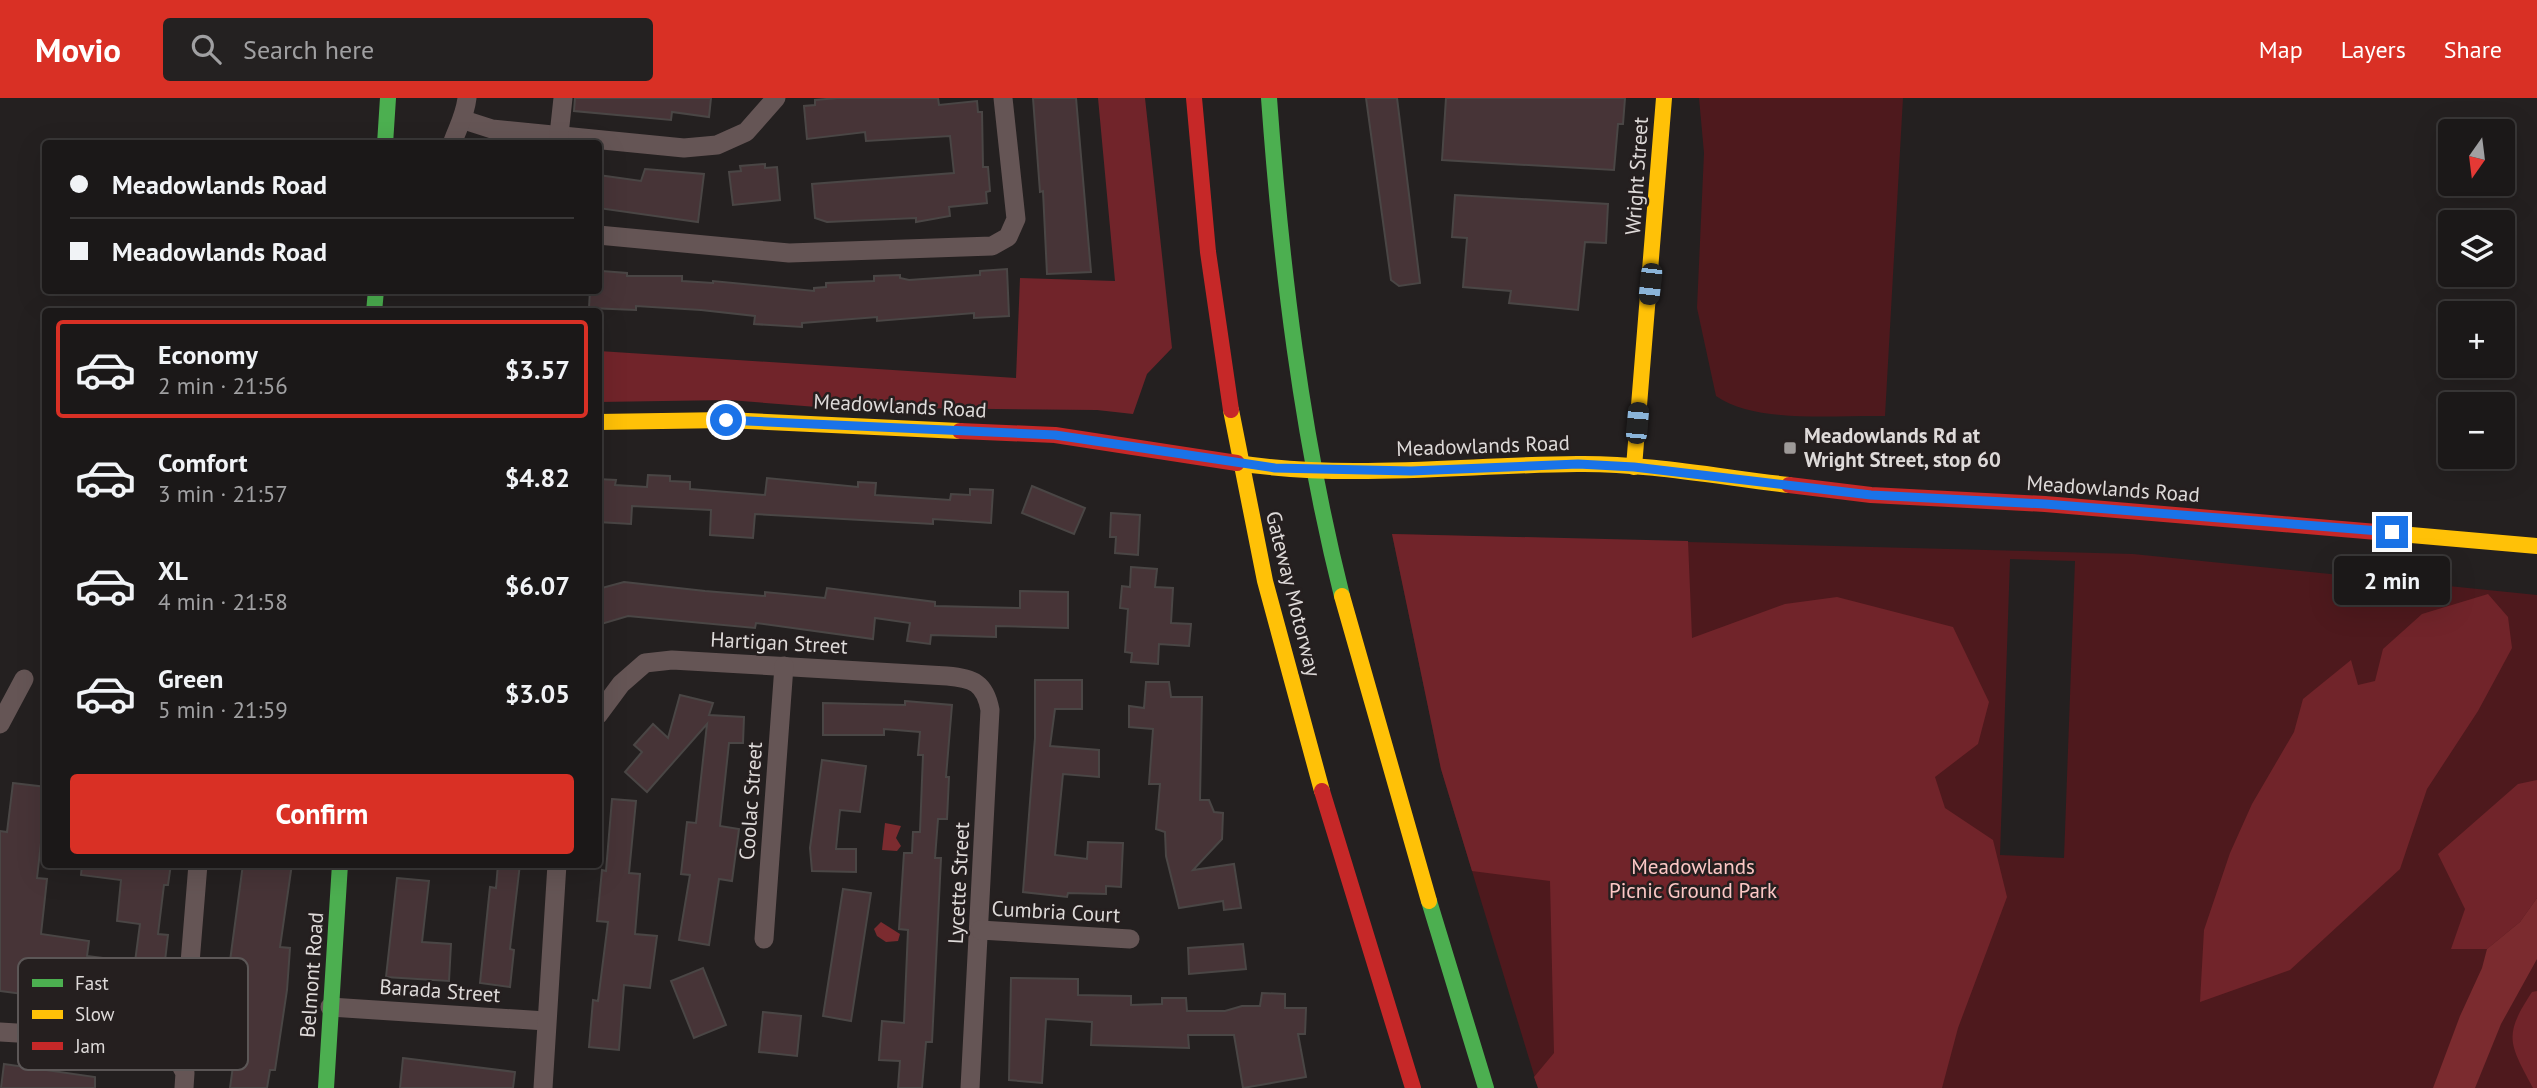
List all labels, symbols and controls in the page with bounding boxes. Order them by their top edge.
search box [163,18,653,81]
text: Movio [35,28,121,71]
icon: search [187,30,225,68]
text: Search here [243,33,374,66]
text: Map [2259,34,2303,65]
text: Layers [2341,34,2406,65]
text: Share [2444,34,2502,65]
street label: Wright Street [1619,116,1654,236]
north arrow [2438,119,2515,196]
map controls [2438,119,2515,469]
text: Meadowlands Road [112,168,327,201]
button: layers [2438,210,2515,287]
text: Meadowlands Road [112,235,327,268]
car [1638,262,1663,306]
button: + [2438,301,2515,378]
icon: car [74,338,137,401]
text: Economy [158,338,258,371]
text: $3.57 [505,353,570,386]
text: 2 min · 21:56 [158,371,288,400]
street label: Meadowlands Road [813,387,987,424]
button: − [2438,392,2515,469]
car [1625,401,1650,445]
route start [710,404,742,436]
place label: Meadowlands Rd at Wright Street, stop 60 [1804,422,2001,473]
street label: Meadowlands Road [1396,429,1570,462]
marker: Meadowlands Rd at Wright Street, stop 60 [1782,440,1798,456]
icon: car [74,446,137,509]
text: Comfort [158,446,248,479]
text: $4.82 [505,461,570,494]
street label: Meadowlands Road [2025,469,2201,508]
text: 3 min · 21:57 [158,479,288,508]
street label: Gateway Motorway [1260,508,1327,680]
route end [2376,516,2408,548]
icon: car [74,554,137,617]
text: XL [158,554,188,587]
callout: 2 min [2334,556,2450,606]
text: 2 min [2364,566,2420,595]
text: $6.07 [505,569,570,602]
text: 4 min · 21:58 [158,587,288,616]
street label: Hartigan Street [710,625,848,660]
icon: car [74,662,137,725]
text: Green [158,662,223,695]
text: $3.05 [505,677,570,710]
text: 5 min · 21:59 [158,695,288,724]
street label: Coolac Street [733,741,768,861]
button: Confirm [70,774,574,854]
street label: Lycette Street [942,821,975,945]
park label: Meadowlands Picnic Ground Park [1609,853,1777,904]
street label: Cumbria Court [991,895,1121,928]
street label: Belmont Road [294,911,329,1039]
legend [18,958,248,1070]
text: Fast [75,971,109,995]
street label: Barada Street [379,973,501,1008]
text: Slow [75,1002,115,1026]
text: Jam [74,1034,105,1058]

